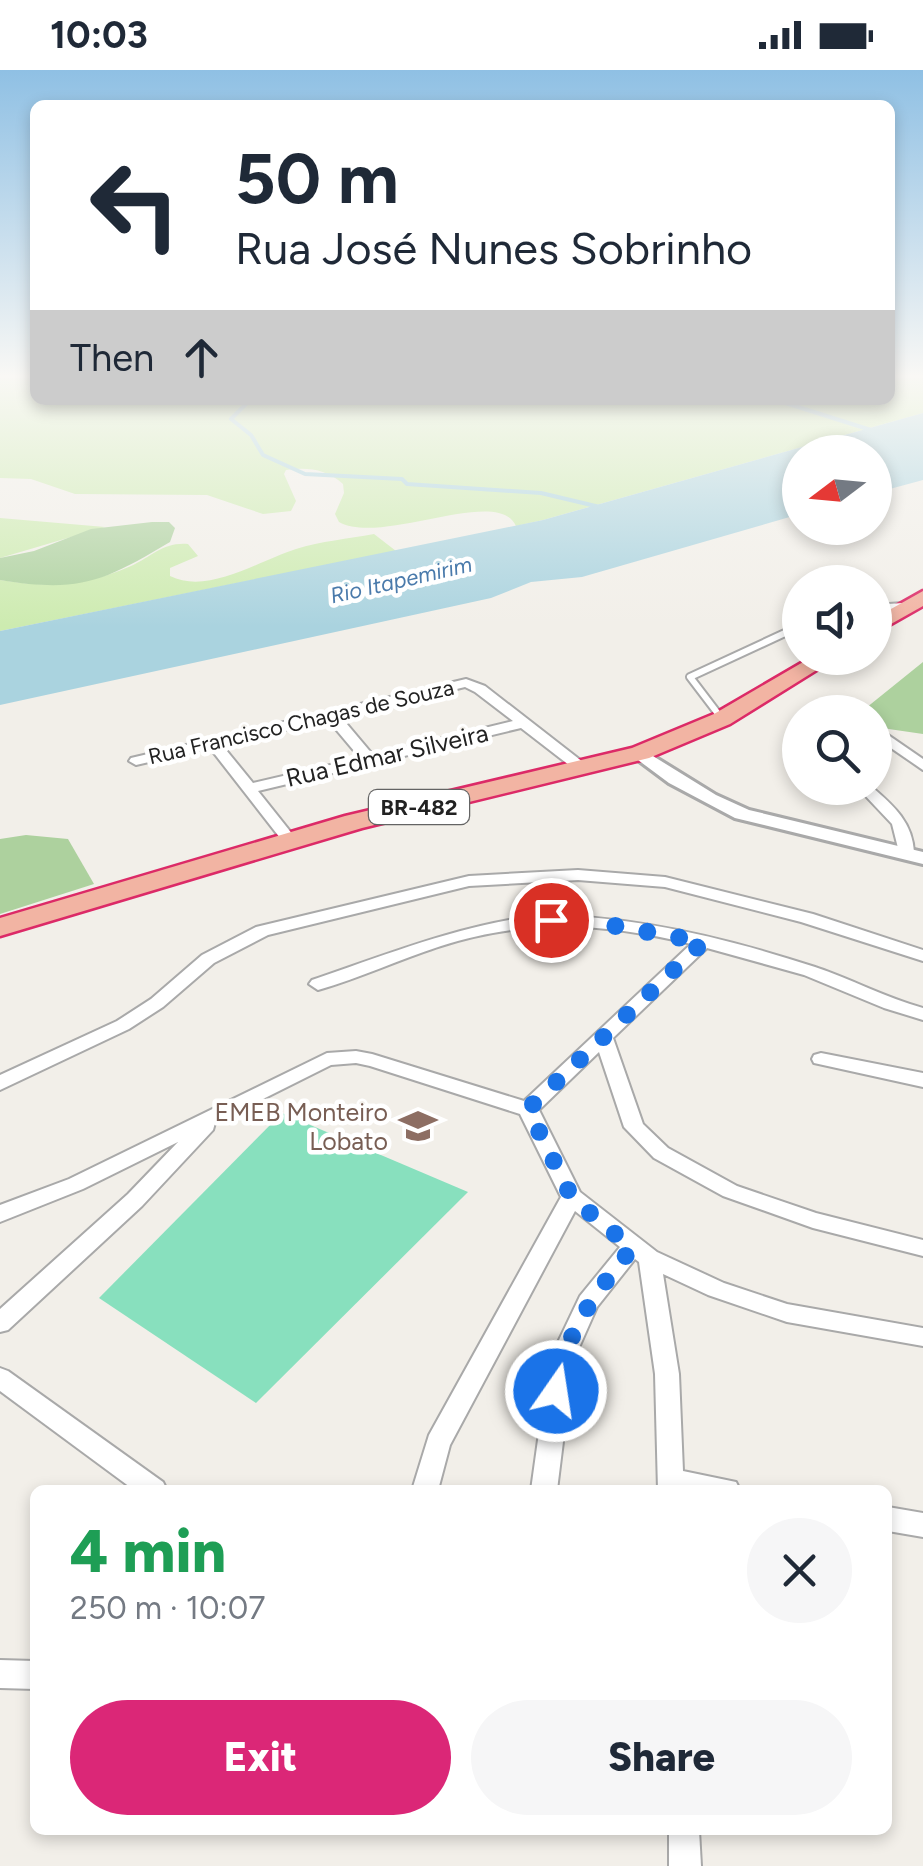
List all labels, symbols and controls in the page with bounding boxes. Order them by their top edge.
text: 10:03 [50,12,148,58]
text: 50 m [235,136,399,221]
icon: left [70,140,200,270]
text: Rua José Nunes Sobrinho [235,221,752,275]
icon: ahead [174,330,229,385]
text: Then [70,335,154,381]
north arrow [782,435,892,545]
map controls [782,435,892,805]
water label: Rio Itapemirim [327,551,475,609]
button: sound [782,565,892,675]
street label: Rua Francisco Chagas de Souza [146,674,456,770]
button: search [782,695,892,805]
street label: Rua Edmar Silveira [283,717,491,793]
road number: BR-482 [369,790,469,824]
pin [509,878,594,963]
icon: arrive [524,893,579,948]
place label: EMEB Monteiro Lobato [214,1097,388,1156]
school or university icon: EMEB Monteiro Lobato [397,1105,439,1147]
position arrow [504,1339,608,1443]
text: 4 min [70,1515,226,1587]
button: close [747,1518,852,1623]
text: 250 m · 10:07 [70,1589,265,1627]
button: Exit [70,1700,451,1815]
button: Share [471,1700,852,1815]

